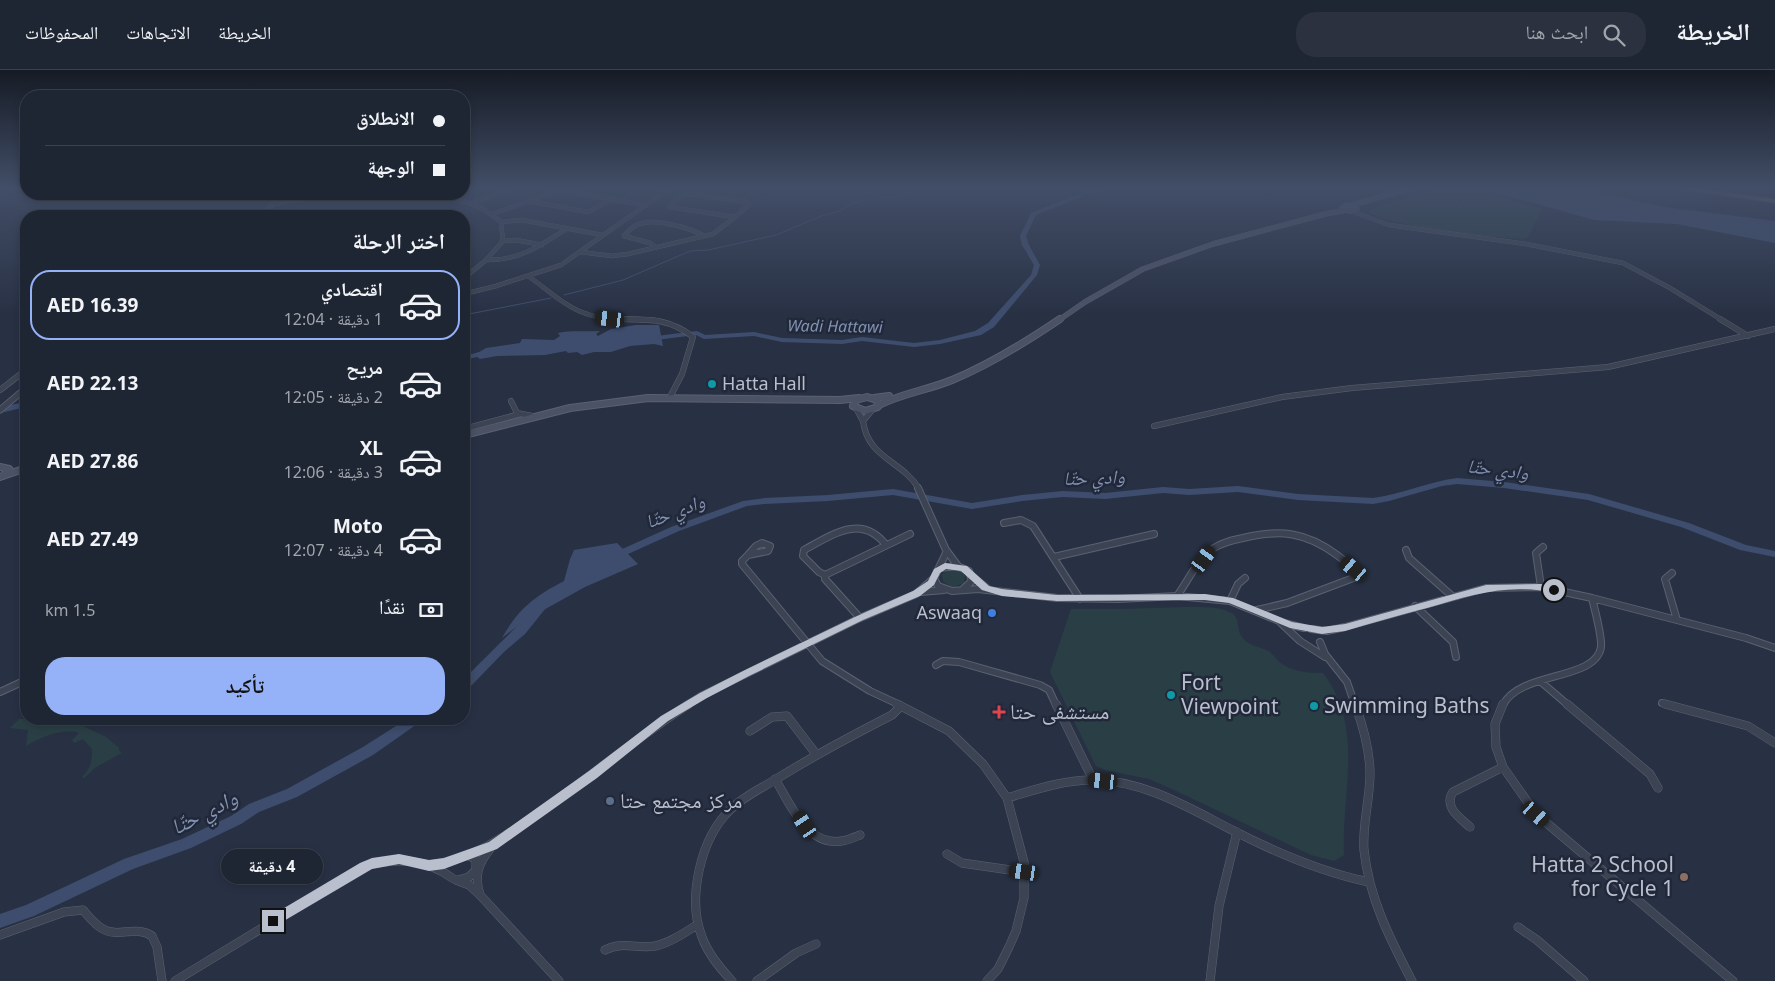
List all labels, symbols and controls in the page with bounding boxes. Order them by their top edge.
search box [1296,12,1646,57]
text: الخريطة [1676,14,1750,47]
text: ابحث هنا [1525,19,1588,45]
text: المحفوظات [25,20,98,44]
text: الاتجاهات [126,20,190,44]
text: الخريطة [218,20,271,44]
icon: search [1600,21,1628,49]
text: الانطلاق [356,105,415,131]
text: الوجهة [367,154,415,180]
text: اختر الرحلة [353,225,445,255]
text: اقتصادي [321,276,383,302]
icon: car [398,283,443,328]
text: AED 16.39 [47,292,138,318]
text: 1 دقيقة · 12:04 [284,308,383,330]
car [594,310,625,328]
water label: Wadi Hattawi [787,314,884,338]
text: مريح [346,354,383,380]
icon: car [398,361,443,406]
text: AED 22.13 [47,370,138,396]
place label: Hatta Hall [722,371,806,395]
marker: Hatta Hall [706,378,718,390]
text: 2 دقيقة · 12:05 [284,386,383,408]
text: XL [360,435,383,461]
icon: car [398,439,443,484]
text: AED 27.86 [47,448,138,474]
water label: وادي حتّا [1465,452,1530,488]
text: 3 دقيقة · 12:06 [284,461,383,483]
water label: وادي حتّا [1063,463,1125,494]
water label: وادي حتّا [642,488,710,537]
text: Moto [333,513,383,539]
icon: car [398,517,443,562]
text: AED 27.49 [47,526,138,552]
text: 4 دقيقة · 12:07 [284,539,383,561]
car [1189,542,1218,576]
car [1337,554,1370,584]
route start [1543,579,1565,601]
text: نقدًا [379,594,405,620]
icon: cash [417,596,445,624]
text: 1.5 km [45,599,95,621]
place label: Aswaaq [916,600,982,624]
marker: Aswaaq [986,607,998,619]
button: تأكيد [45,657,445,715]
place label: Fort Viewpoint [1181,668,1279,720]
marker: Fort Viewpoint [1165,689,1177,701]
place label: Swimming Baths [1324,691,1490,719]
place label: مستشفى حتا [1010,697,1109,725]
marker: Swimming Baths [1308,700,1320,712]
marker: مستشفى حتا [992,705,1006,719]
car [1087,772,1118,790]
water label: وادي حتّا [165,782,244,844]
place label: مركز مجتمع حتا [620,786,742,814]
marker: مركز مجتمع حتا [604,795,616,807]
car [1519,798,1552,830]
car [790,808,819,842]
callout: 4 دقيقة [222,848,324,884]
place label: Hatta 2 School for Cycle 1 [1531,850,1674,902]
text: 4 دقيقة [249,855,295,877]
car [1008,862,1039,882]
marker: Hatta 2 School for Cycle 1 [1678,871,1690,883]
route end [262,910,284,932]

